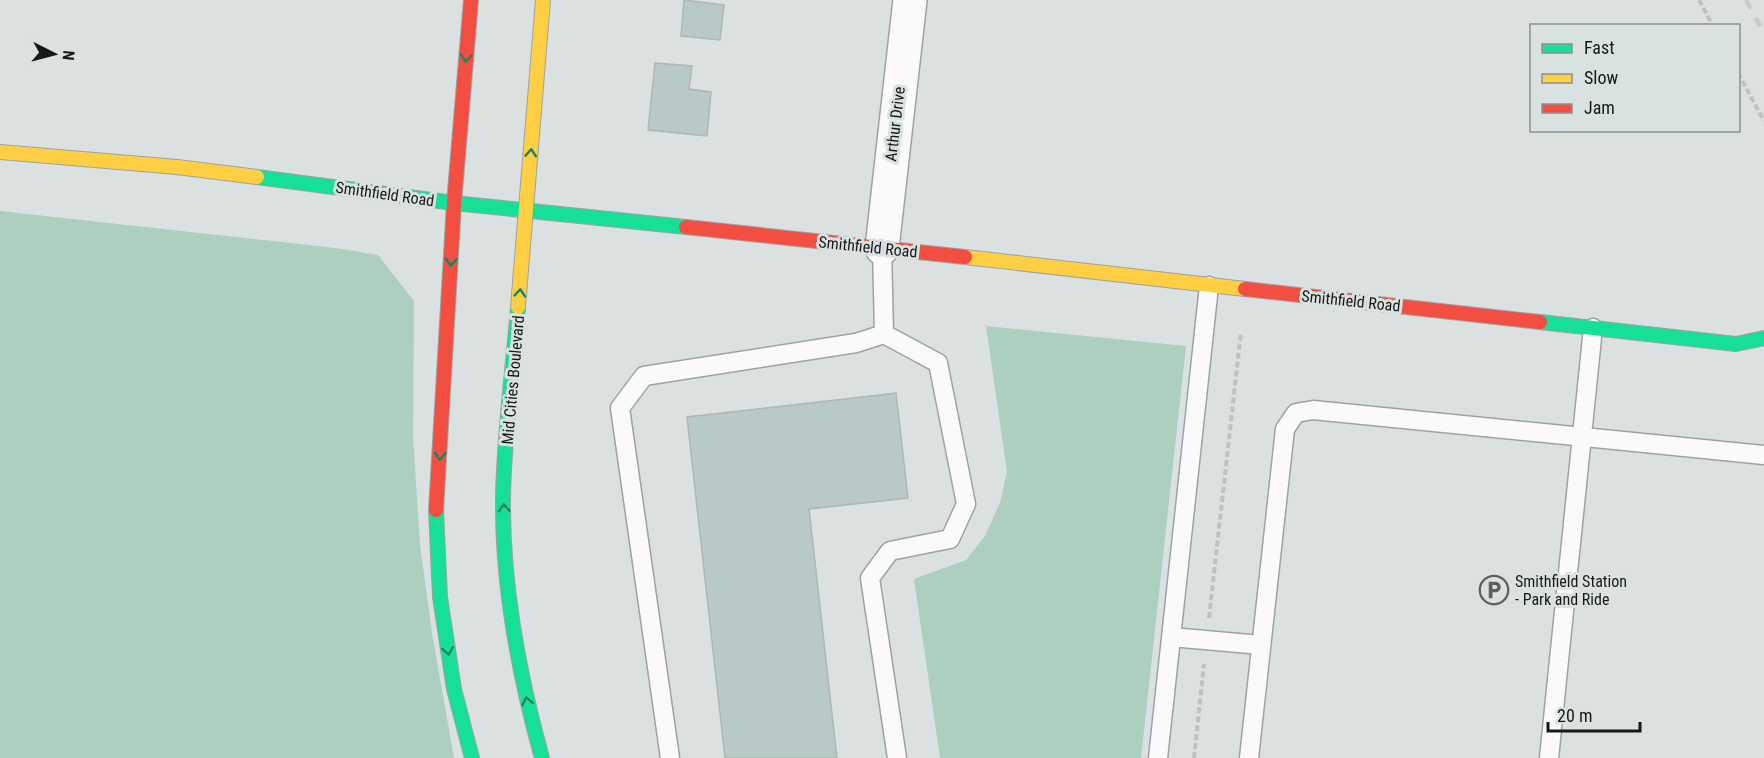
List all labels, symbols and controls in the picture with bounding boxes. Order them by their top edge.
north arrow [24,24,84,84]
legend [1530,24,1740,132]
text: Fast [1584,37,1615,58]
text: N [58,50,78,61]
one-way arrow [460,54,473,63]
text: Slow [1584,67,1619,88]
street label: Arthur Drive [881,86,909,162]
text: Jam [1584,97,1615,118]
one-way arrow [524,148,537,157]
street label: Smithfield Road [335,178,435,210]
street label: Smithfield Road [818,232,918,262]
one-way arrow [444,257,457,266]
street label: Smithfield Road [1301,286,1401,316]
one-way arrow [513,288,526,297]
street label: Mid Cities Boulevard [498,315,528,445]
one-way arrow [433,452,446,461]
one-way arrow [498,504,511,513]
place label: Smithfield Station - Park and Ride [1515,572,1627,609]
parking icon: Smithfield Station - Park and Ride [1478,574,1510,606]
one-way arrow [442,646,454,655]
scale bar [1548,695,1640,733]
one-way arrow [521,697,534,707]
text: 20 m [1557,705,1592,726]

